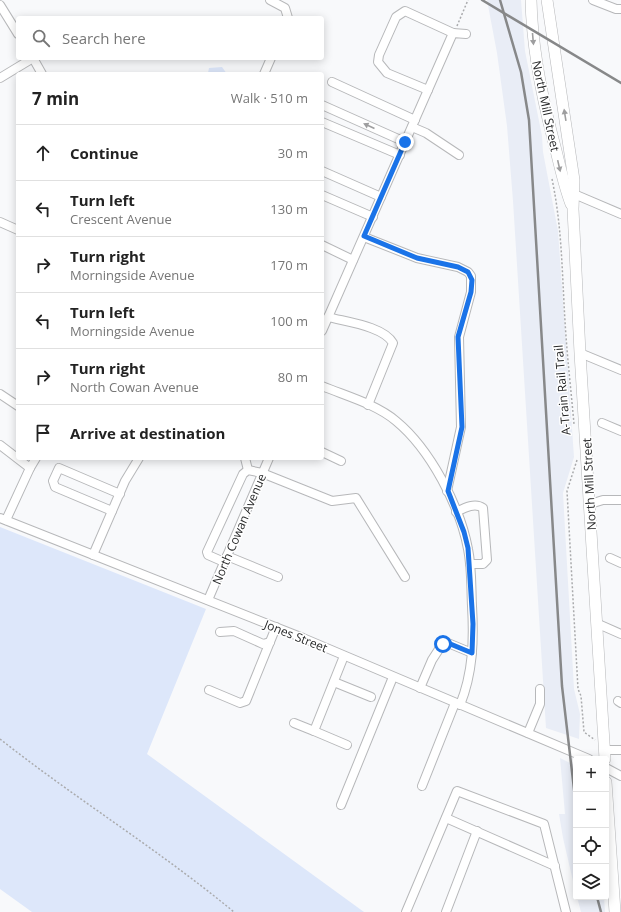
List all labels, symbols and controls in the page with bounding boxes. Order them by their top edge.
search box [16,16,324,60]
icon: search [30,27,52,49]
text: Search here [62,28,146,48]
one-way arrow [529,33,536,45]
street label: North Mill Street [528,59,564,153]
text: 7 min [32,87,79,110]
text: Walk · 510 m [231,89,308,107]
one-way arrow [561,109,567,121]
one-way arrow [364,123,375,129]
route end [396,133,414,151]
icon: ahead [32,142,54,164]
text: Continue [70,143,138,163]
text: 30 m [278,144,308,162]
one-way arrow [557,160,563,172]
text: Turn left [70,190,135,210]
icon: left [32,198,54,220]
text: 130 m [270,200,308,218]
text: Crescent Avenue [70,210,172,228]
text: Turn right [70,246,145,266]
icon: right [32,254,54,276]
text: 170 m [270,256,308,274]
text: Morningside Avenue [70,266,194,284]
text: Turn left [70,302,135,322]
icon: left [32,310,54,332]
text: 100 m [270,312,308,330]
text: Morningside Avenue [70,322,194,340]
street label: A-Train Rail Trail [550,344,574,436]
text: Turn right [70,358,145,378]
icon: right [32,366,54,388]
text: 80 m [278,368,308,386]
text: North Cowan Avenue [70,378,199,396]
icon: arrive [32,422,54,444]
text: Arrive at destination [70,423,225,443]
street label: North Mill Street [578,437,600,531]
street label: North Cowan Avenue [208,471,270,587]
street label: Jones Street [261,615,330,656]
route start [434,635,452,653]
map controls [573,756,609,900]
button: + [573,756,609,792]
button: − [573,792,609,828]
button: locate [573,828,609,864]
button: layers [573,864,609,900]

